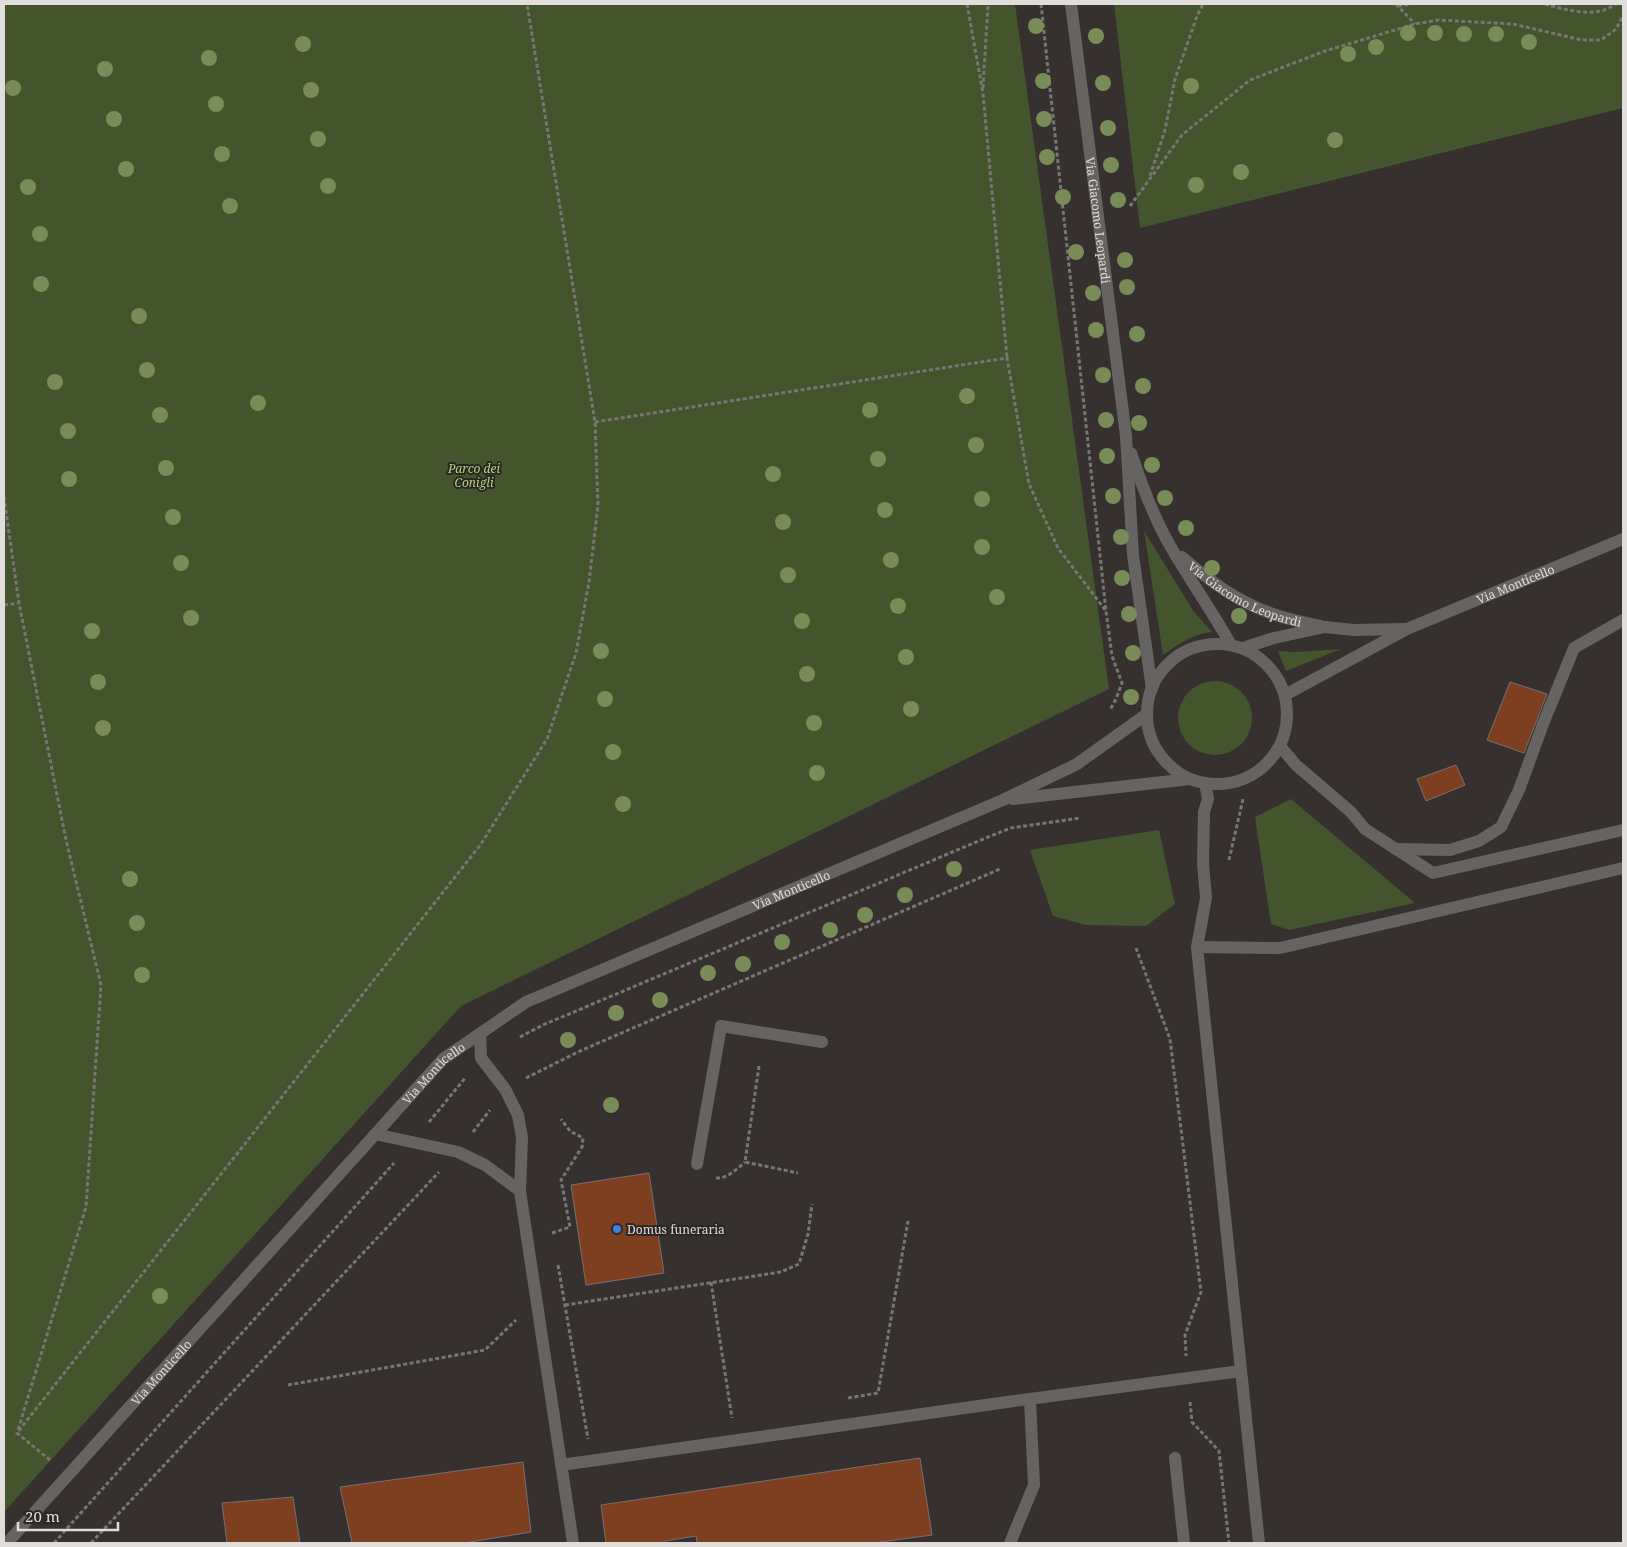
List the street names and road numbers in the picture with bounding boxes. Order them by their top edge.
street label: Via Giacomo Leopardi [1082,156,1115,285]
street label: Via Giacomo Leopardi [1185,557,1303,630]
street label: Via Monticello [1474,560,1557,608]
street label: Via Monticello [750,866,833,914]
street label: Via Monticello [398,1038,468,1108]
street label: Via Monticello [127,1336,195,1408]

